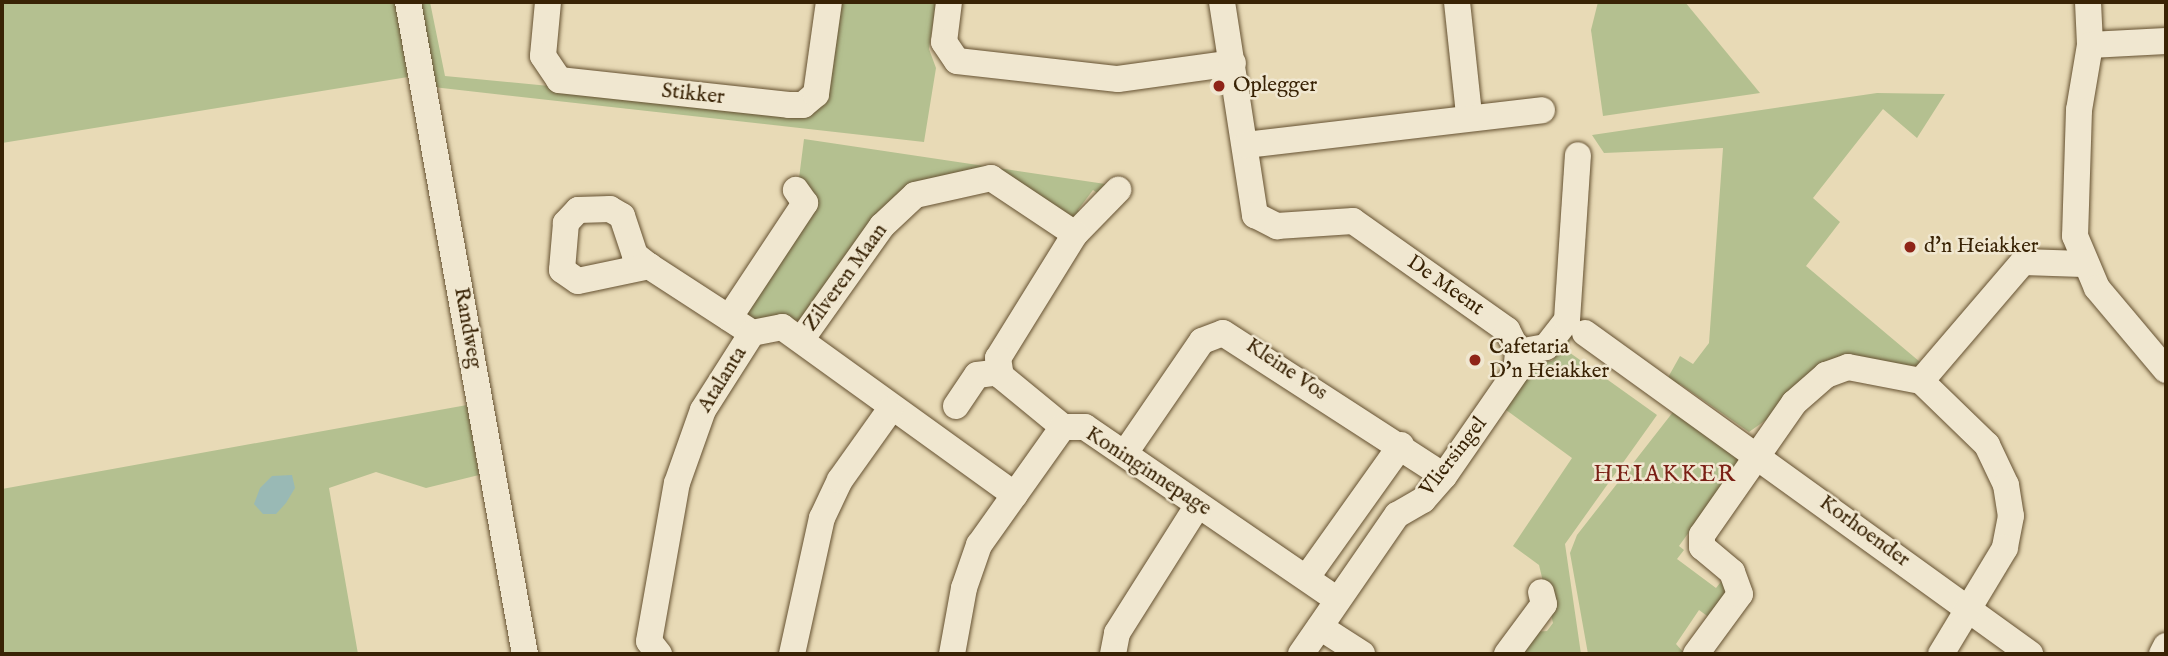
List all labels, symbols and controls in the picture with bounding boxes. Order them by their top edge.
place label: Oplegger [1233,73,1317,99]
marker: Oplegger [1211,78,1227,94]
street label: Stikker [660,79,726,111]
street label: Zilveren Maan [799,219,893,337]
place label: d'n Heiakker [1924,234,2038,260]
marker: d'n Heiakker [1902,239,1918,255]
street label: De Meent [1402,250,1488,322]
street label: Randweg [447,285,487,371]
street label: Kleine Vos [1240,334,1332,406]
place label: Cafetaria D'n Heiakker [1489,335,1609,385]
street label: Atalanta [693,342,753,418]
marker: Cafetaria D'n Heiakker [1467,352,1483,368]
street label: Vliersingel [1415,412,1493,502]
street label: Koninginnepage [1080,422,1216,522]
district label: HEIAKKER [1594,461,1736,489]
street label: Korhoender [1814,491,1914,573]

